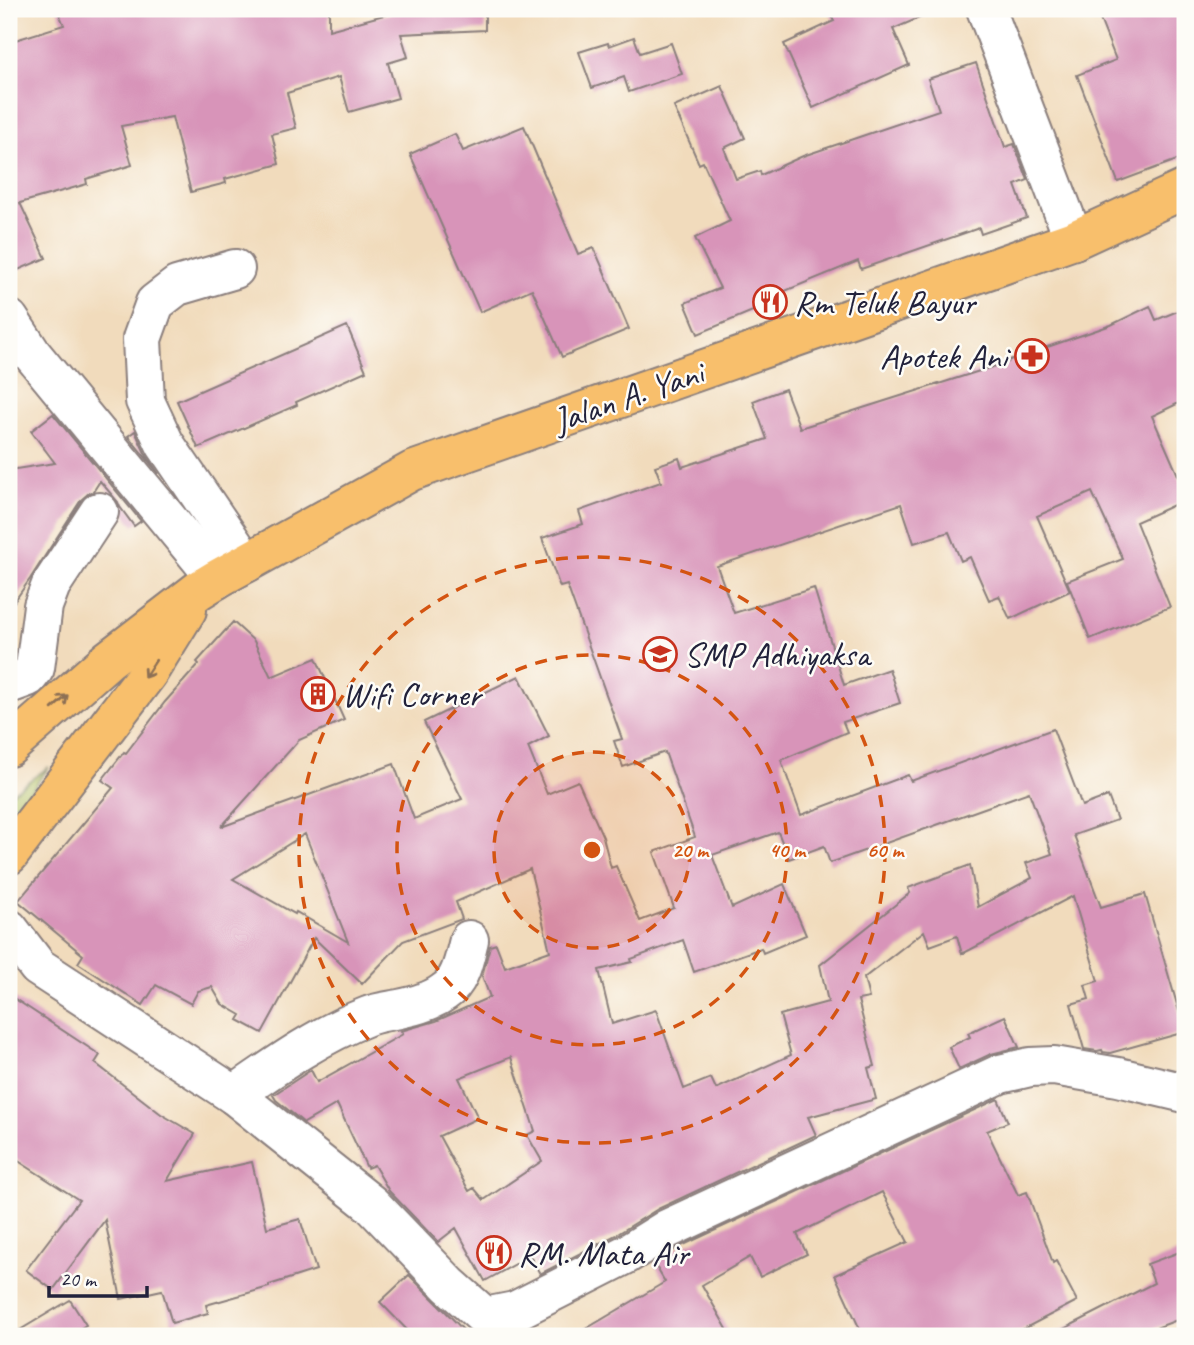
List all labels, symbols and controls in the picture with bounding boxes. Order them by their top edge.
place label: Rm Teluk Bayur [794,280,977,325]
restaurant icon: Rm Teluk Bayur [751,283,789,321]
place label: Apotek Ani [880,334,1011,379]
pharmacy icon: Apotek Ani [1013,337,1051,375]
street label: Jalan A. Yani [545,348,713,444]
place label: SMP Adhiyaksa [684,632,872,677]
school or university icon: SMP Adhiyaksa [641,635,679,673]
one-way arrow [143,659,157,678]
place label: Wifi Corner [342,672,483,717]
building icon: Wifi Corner [299,675,337,713]
one-way arrow [51,694,69,710]
text: 20 m [672,837,710,863]
text: 40 m [769,837,807,863]
text: 60 m [867,837,905,863]
centre of rings [580,838,604,862]
place label: RM. Mata Air [518,1231,691,1276]
restaurant icon: RM. Mata Air [475,1234,513,1272]
scale bar [49,1254,147,1298]
text: 20 m [60,1266,98,1292]

